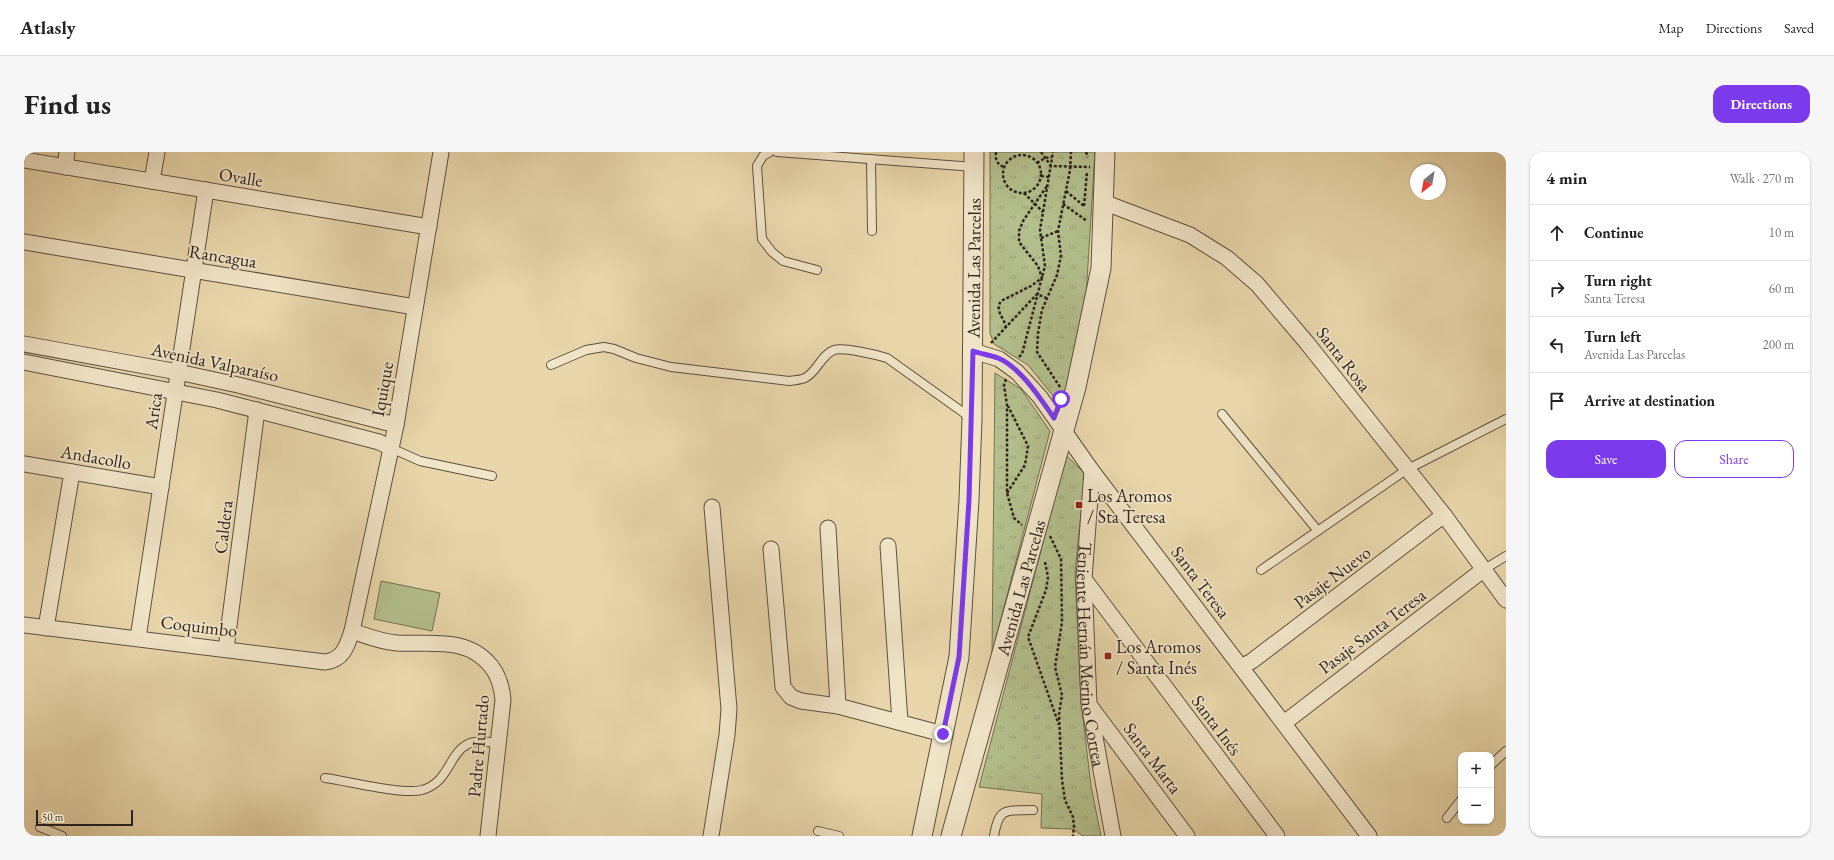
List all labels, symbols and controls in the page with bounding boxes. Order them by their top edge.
text: Atlasly [20,15,76,40]
text: Map [1658,19,1684,37]
text: Directions [1706,19,1762,37]
text: Saved [1784,19,1814,37]
button: Directions [1713,85,1810,123]
text: Find us [24,86,111,122]
street label: Ovalle [217,162,265,192]
north arrow [1410,164,1446,200]
text: 4 min [1546,167,1587,189]
text: Walk · 270 m [1730,170,1794,187]
street label: Avenida Las Parcelas [961,198,985,339]
icon: ahead [1546,222,1568,244]
text: Continue [1584,223,1644,242]
text: 10 m [1769,224,1794,241]
street label: Rancagua [187,239,259,273]
text: Turn right [1584,271,1652,290]
icon: right [1546,278,1568,300]
text: 60 m [1769,280,1794,297]
text: Santa Teresa [1584,290,1645,307]
street label: Santa Rosa [1311,322,1377,397]
text: Turn left [1584,327,1641,346]
icon: left [1546,334,1568,356]
text: 200 m [1763,336,1794,353]
street label: Avenida Valparaíso [148,337,281,387]
text: Avenida Las Parcelas [1584,346,1685,363]
street label: Iquique [366,360,398,418]
street label: Arica [139,390,167,432]
route start [1052,390,1070,408]
icon: arrive [1546,390,1568,412]
text: Arrive at destination [1584,391,1715,410]
street label: Andacollo [58,439,133,475]
button: Save [1546,440,1666,478]
button: Share [1674,440,1794,478]
place label: Los Aromos / Sta Teresa [1087,484,1172,528]
street label: Caldera [208,498,238,555]
marker: Los Aromos / Sta Teresa [1074,500,1084,510]
street label: Avenida Las Parcelas [990,517,1050,659]
street label: Pasaje Nuevo [1289,540,1375,614]
street label: Santa Teresa [1166,541,1236,623]
street label: Teniente Hernán Merino Correa [1072,542,1112,769]
street label: Pasaje Santa Teresa [1314,583,1431,679]
street label: Coquimbo [159,610,239,642]
place label: Los Aromos / Santa Inés [1116,635,1201,679]
marker: Los Aromos / Santa Inés [1103,651,1113,661]
street label: Santa Inés [1187,690,1247,760]
street label: Padre Hurtado [462,694,494,798]
street label: Santa Marta [1119,718,1188,799]
route end [934,725,952,743]
map controls [1458,752,1494,824]
button: + [1458,752,1494,788]
button: − [1458,788,1494,824]
scale bar [36,808,133,827]
text: 50 m [42,810,63,824]

